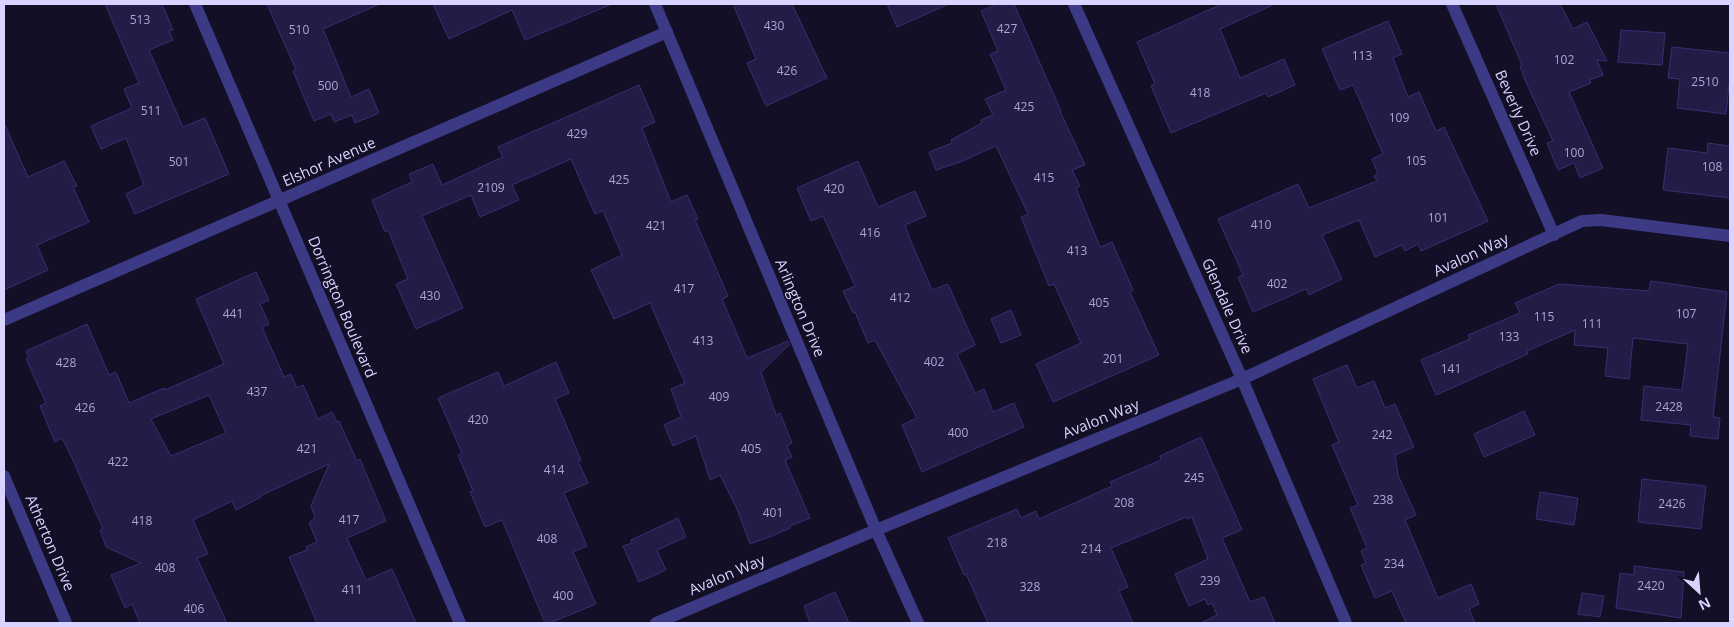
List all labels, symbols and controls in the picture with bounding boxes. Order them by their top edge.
house number: 513 [130,11,150,28]
house number: 430 [764,17,784,34]
house number: 427 [997,20,1017,37]
house number: 510 [289,21,309,38]
house number: 113 [1352,47,1372,64]
house number: 102 [1554,51,1574,68]
house number: 426 [777,62,797,79]
street label: Beverly Drive [1491,66,1547,159]
house number: 2510 [1691,73,1719,90]
house number: 500 [318,77,338,94]
house number: 418 [1190,84,1210,101]
house number: 425 [1014,98,1034,115]
house number: 511 [141,102,161,119]
house number: 109 [1389,109,1409,126]
house number: 429 [567,125,587,142]
street label: Elshor Avenue [279,132,378,191]
house number: 100 [1564,144,1584,161]
house number: 105 [1406,152,1426,169]
house number: 501 [169,153,189,170]
house number: 108 [1702,158,1722,175]
house number: 415 [1034,169,1054,186]
house number: 425 [609,171,629,188]
house number: 2109 [477,179,505,196]
house number: 420 [824,180,844,197]
house number: 101 [1428,209,1448,226]
house number: 410 [1251,216,1271,233]
house number: 421 [646,217,666,234]
house number: 416 [860,224,880,241]
street label: Avalon Way [1430,228,1512,280]
street label: Dorrington Boulevard [304,233,382,380]
house number: 413 [1067,242,1087,259]
street label: Glendale Drive [1198,255,1258,357]
street label: Arlington Drive [771,256,831,360]
house number: 402 [1267,275,1287,292]
house number: 417 [674,280,694,297]
house number: 430 [420,287,440,304]
house number: 412 [890,289,910,306]
house number: 405 [1089,294,1109,311]
house number: 441 [223,305,243,322]
house number: 107 [1676,305,1696,322]
house number: 115 [1534,308,1554,325]
house number: 111 [1582,315,1602,332]
house number: 133 [1499,328,1519,345]
house number: 413 [693,332,713,349]
house number: 201 [1103,350,1123,367]
house number: 402 [924,353,944,370]
house number: 428 [56,354,76,371]
house number: 141 [1441,360,1461,377]
house number: 437 [247,383,267,400]
house number: 409 [709,388,729,405]
street label: Avalon Way [1059,393,1142,443]
house number: 2428 [1655,398,1683,415]
house number: 426 [75,399,95,416]
house number: 420 [468,411,488,428]
house number: 400 [948,424,968,441]
house number: 242 [1372,426,1392,443]
house number: 421 [297,440,317,457]
house number: 405 [741,440,761,457]
house number: 422 [108,453,128,470]
house number: 414 [544,461,564,478]
house number: 245 [1184,469,1204,486]
street label: Atherton Drive [22,491,80,594]
house number: 238 [1373,491,1393,508]
house number: 208 [1114,494,1134,511]
house number: 2426 [1658,495,1686,512]
house number: 401 [763,504,783,521]
house number: 417 [339,511,359,528]
house number: 418 [132,512,152,529]
house number: 408 [537,530,557,547]
house number: 218 [987,534,1007,551]
house number: 214 [1081,540,1101,557]
street label: Avalon Way [685,549,768,599]
house number: 234 [1384,555,1404,572]
house number: 408 [155,559,175,576]
north arrow [1674,567,1724,617]
house number: 239 [1200,572,1220,589]
house number: 2420 [1637,577,1665,594]
house number: 328 [1020,578,1040,595]
house number: 411 [342,581,362,598]
house number: 400 [553,587,573,604]
text: N [1696,593,1714,615]
house number: 406 [184,600,204,617]

